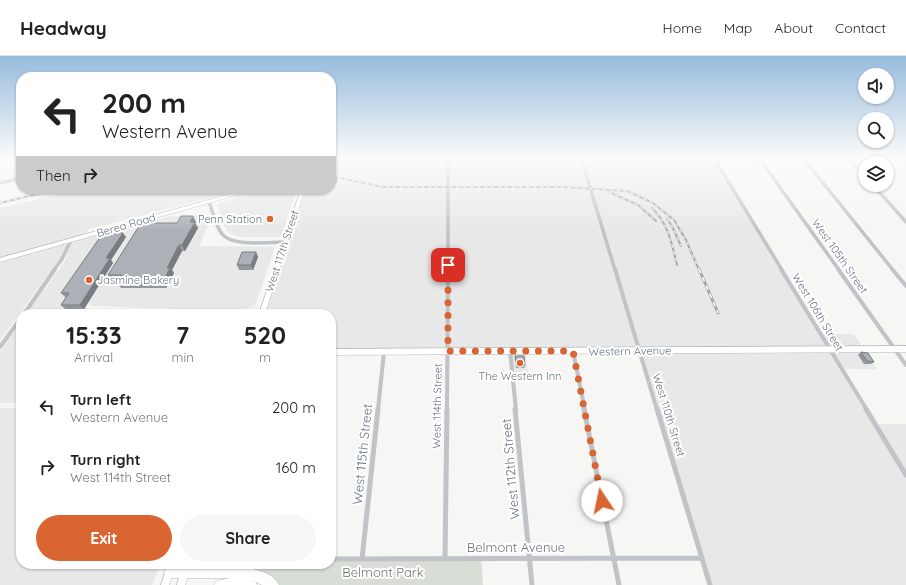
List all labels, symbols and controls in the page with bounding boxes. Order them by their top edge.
text: Headway [20,16,107,40]
text: Home [663,19,702,37]
text: Map [724,19,752,37]
text: About [774,19,813,37]
text: Contact [835,19,886,37]
map controls [858,68,894,192]
button: sound [858,68,894,104]
text: 200 m [102,85,186,120]
icon: left [36,88,88,140]
button: search [858,112,894,148]
text: Western Avenue [102,120,238,143]
button: layers [858,156,894,192]
icon: right [79,164,101,186]
text: Then [36,166,71,185]
street label: West 117th Street [262,208,302,294]
street label: Berea Road [95,210,157,240]
place label: Penn Station [198,212,262,226]
marker: Penn Station [265,214,275,224]
street label: West 105th Street [809,216,871,296]
pin [431,248,465,282]
icon: arrive [437,254,459,276]
street label: West 106th Street [789,271,847,354]
place label: Jasmine Bakery [97,273,179,287]
marker: Jasmine Bakery [84,275,94,285]
text: 15:33 [66,320,122,350]
text: 7 [176,320,189,350]
text: 520 [244,320,286,350]
street label: Western Avenue [588,343,672,359]
text: Arrival [74,349,113,365]
text: min [172,349,194,365]
text: m [259,349,271,365]
marker: The Western Inn [515,358,525,368]
street label: West 114th Street [429,363,445,449]
place label: The Western Inn [479,369,561,383]
street label: West 110th Street [650,372,688,459]
text: Turn left [70,390,132,409]
icon: left [36,396,58,418]
text: 200 m [272,398,316,417]
street label: West 115th Street [349,403,375,505]
text: Western Avenue [70,409,168,425]
street label: West 112th Street [498,418,522,520]
text: Turn right [70,450,141,469]
icon: right [36,456,58,478]
text: 160 m [276,458,316,477]
text: West 114th Street [70,469,171,485]
position arrow [581,480,623,522]
button: Exit [36,515,172,561]
button: Share [180,515,316,561]
street label: Belmont Avenue [467,539,565,555]
park label: Belmont Park [342,564,424,580]

